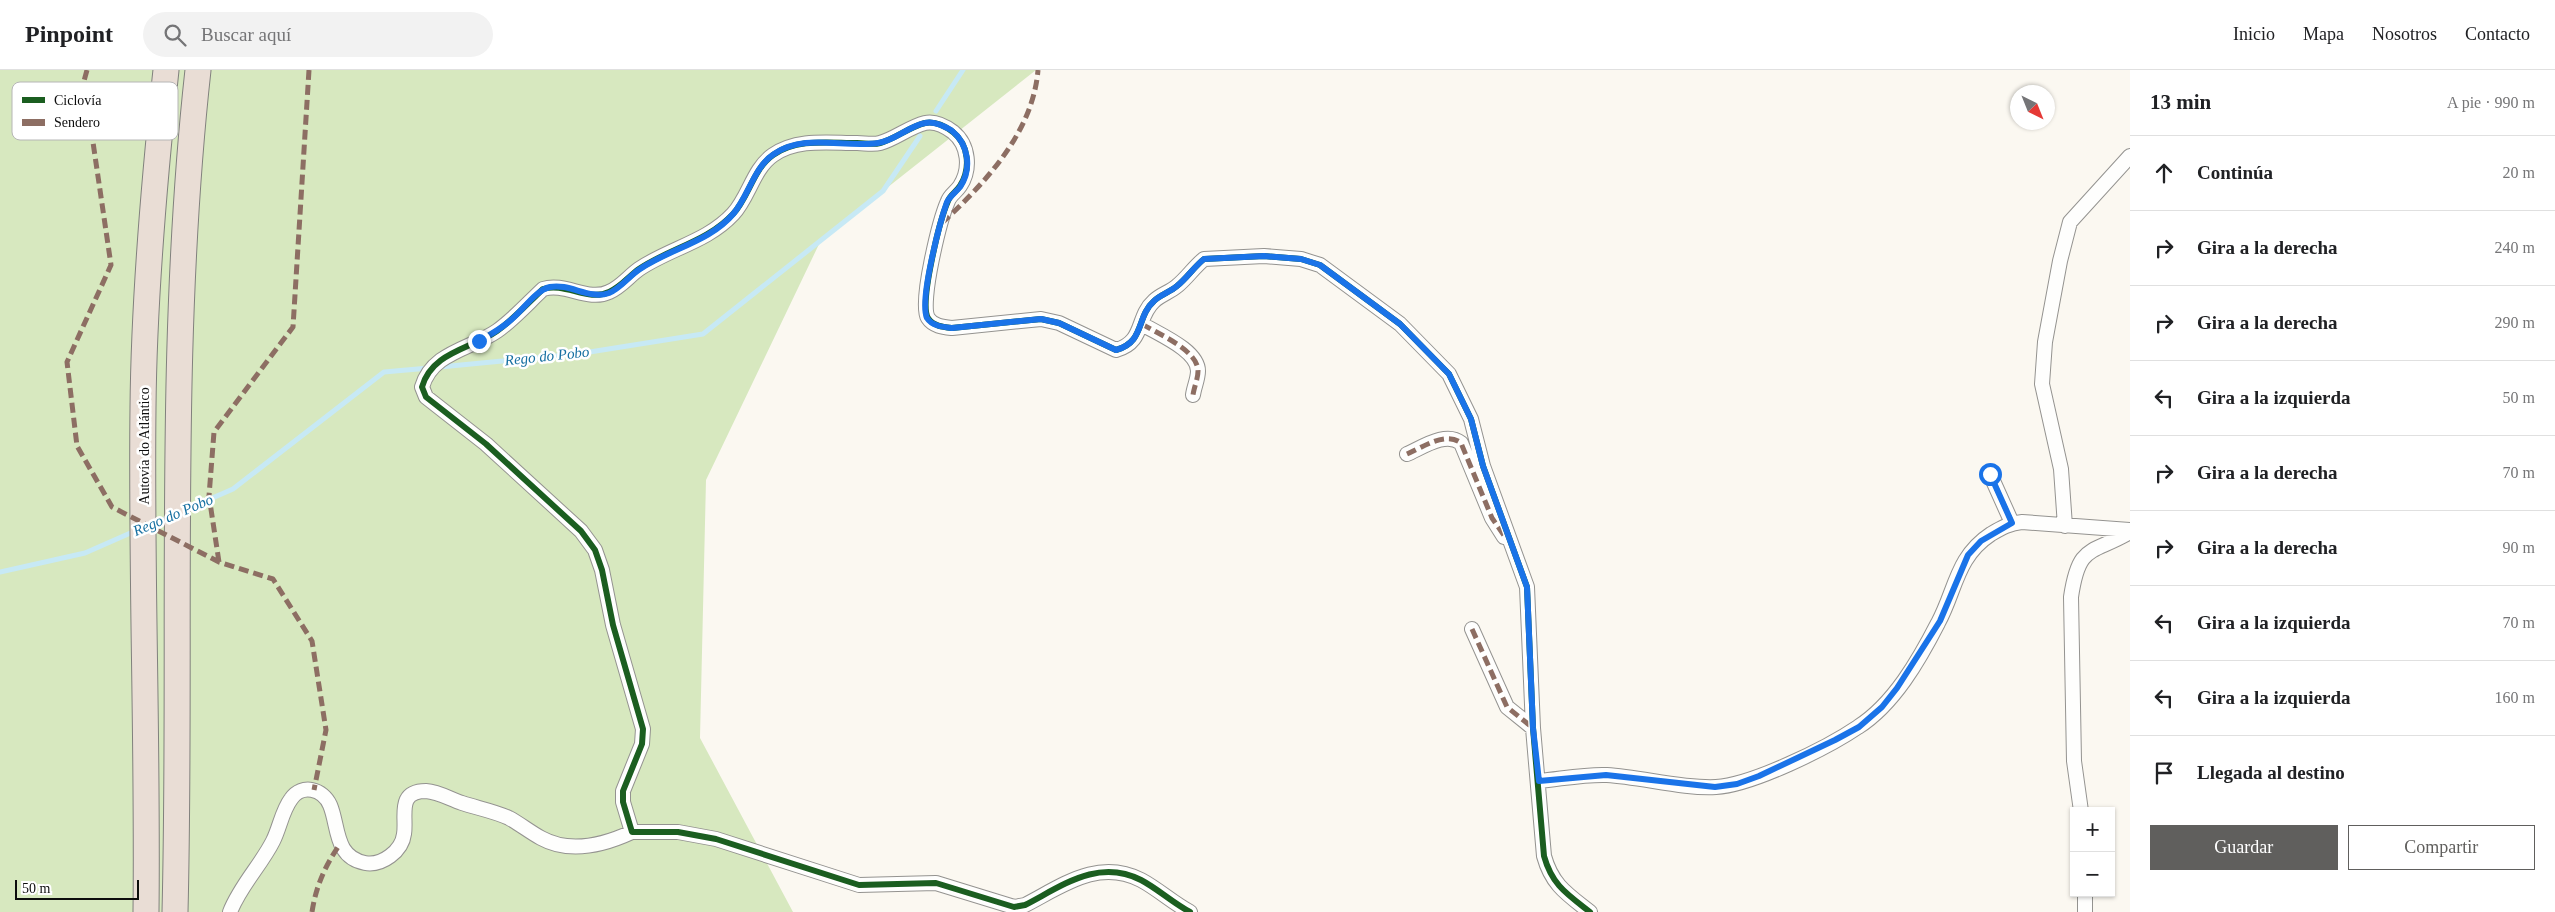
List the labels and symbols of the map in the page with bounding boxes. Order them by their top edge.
legend [12,82,178,140]
north arrow [2010,85,2055,130]
text: Ciclovía [54,93,102,108]
text: Sendero [54,115,100,130]
route end [468,330,491,353]
water label: Rego do Pobo [503,344,591,369]
street label: Autovía do Atlántico [137,387,152,505]
route start [1979,463,2002,486]
water label: Rego do Pobo [130,491,216,539]
scale bar [15,877,139,900]

